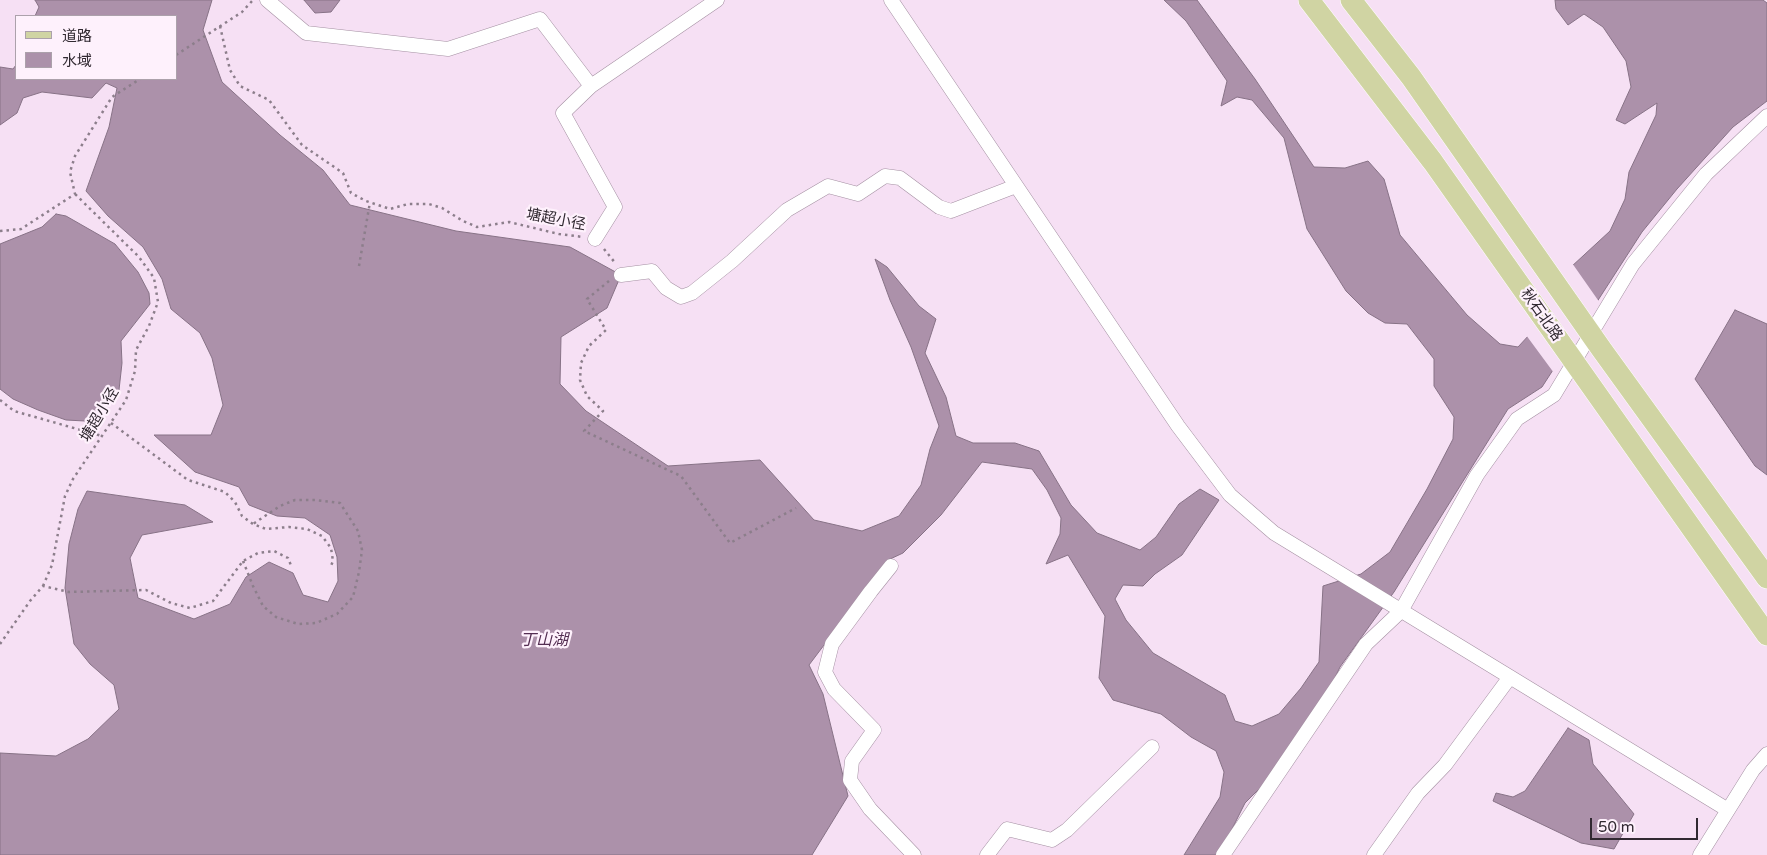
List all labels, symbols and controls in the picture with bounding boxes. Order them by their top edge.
legend [15,15,178,80]
text: 道路 [62,27,92,45]
text: 水域 [62,52,92,70]
street label: 塘超小径 [525,205,587,235]
street label: 秋石北路 [1516,285,1566,345]
street label: 塘超小径 [77,385,123,445]
water label: 丁山湖 [520,631,568,651]
scale bar [1592,808,1700,840]
text: 50 m [1598,818,1635,836]

